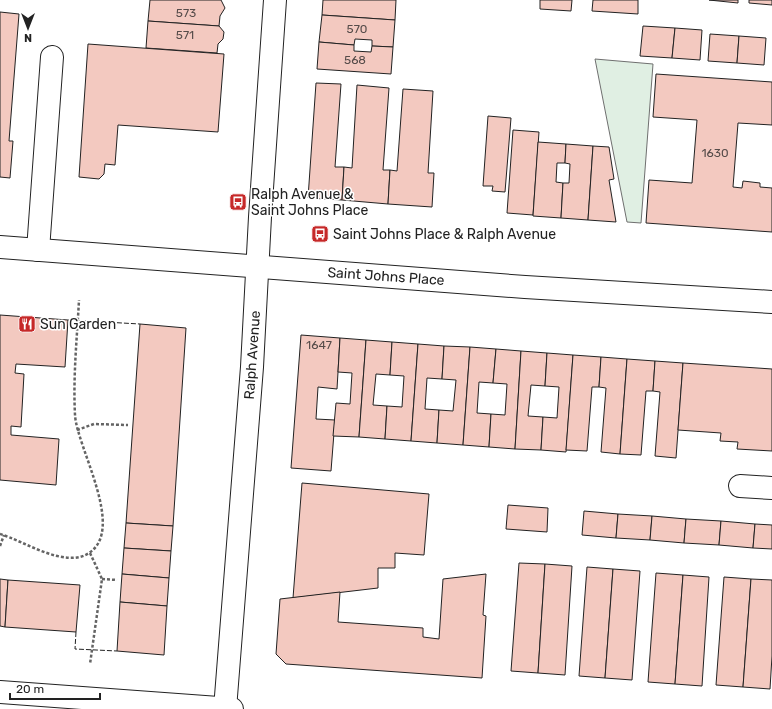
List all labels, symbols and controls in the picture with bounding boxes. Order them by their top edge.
house number: 573 [176,6,196,20]
north arrow [8,8,48,48]
house number: 570 [347,22,367,36]
house number: 571 [176,28,194,42]
text: N [24,31,32,44]
house number: 568 [344,53,366,67]
house number: 1630 [701,146,729,160]
place label: Ralph Avenue & Saint Johns Place [251,186,368,219]
bus stop icon: Ralph Avenue & Saint Johns Place [228,192,248,212]
bus stop icon: Saint Johns Place & Ralph Avenue [310,224,330,244]
place label: Saint Johns Place & Ralph Avenue [333,226,556,243]
street label: Saint Johns Place [327,264,445,289]
street label: Ralph Avenue [241,310,264,400]
restaurant icon: Sun Garden [17,314,37,334]
place label: Sun Garden [40,316,116,333]
house number: 1647 [306,338,332,352]
scale bar [10,675,100,701]
text: 20 m [16,682,44,696]

